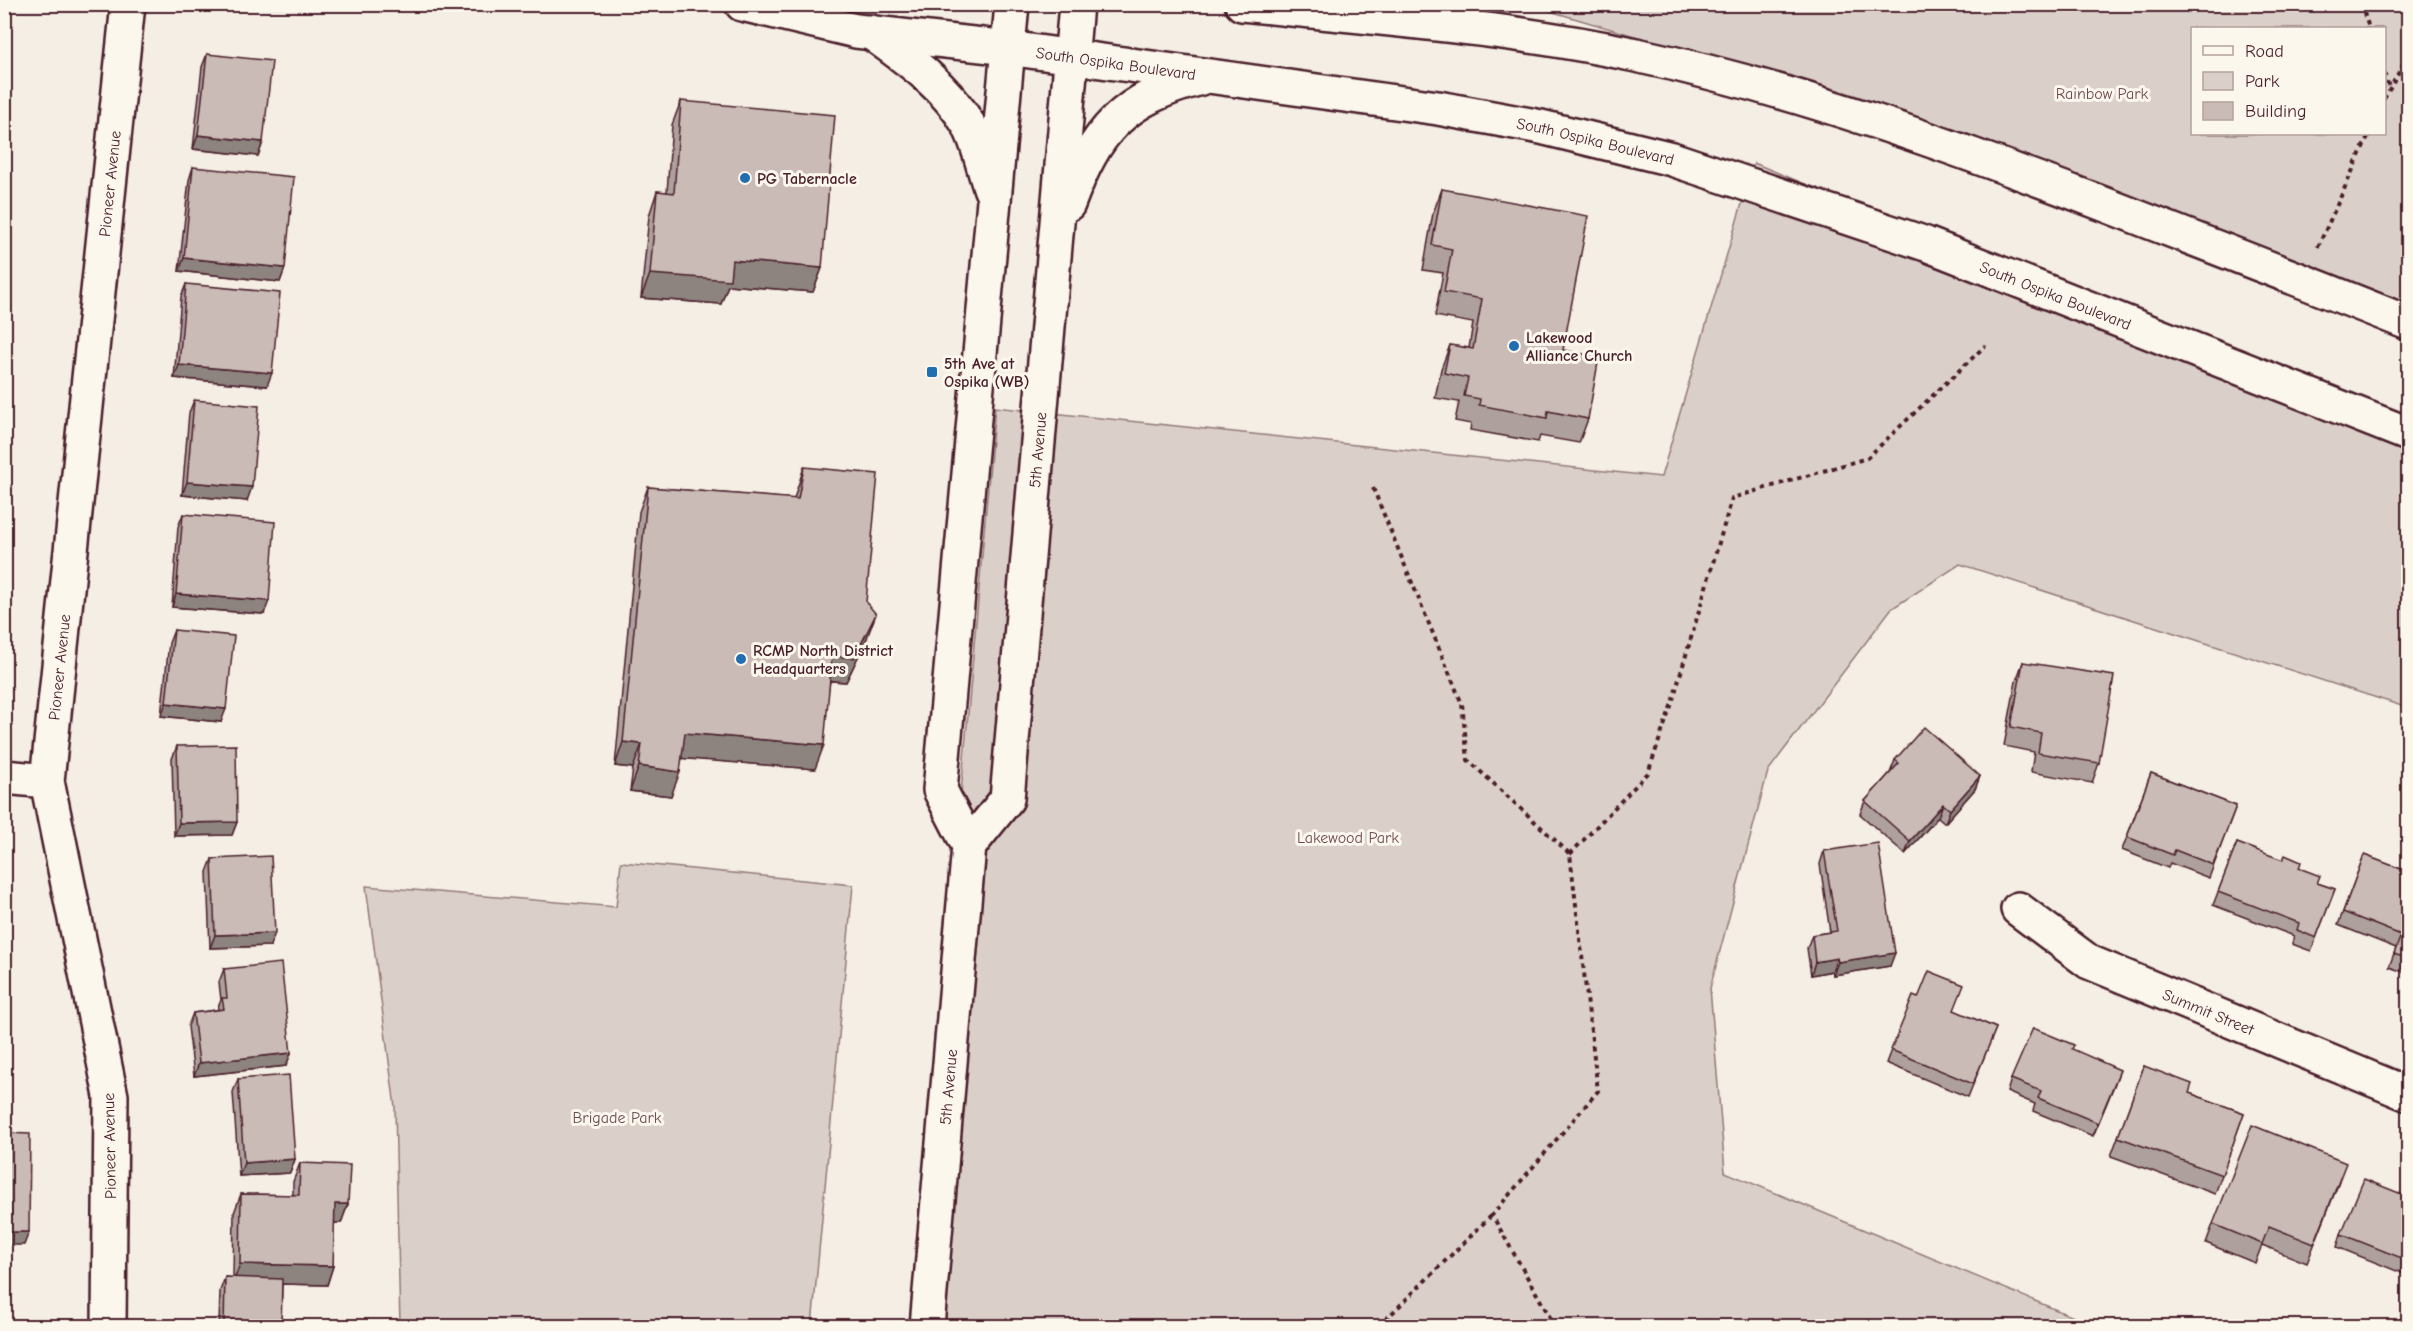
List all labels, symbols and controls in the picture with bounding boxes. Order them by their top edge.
legend [2191,27,2386,135]
text: Road [2245,41,2284,62]
street label: South Ospika Boulevard [1035,44,1197,84]
text: Park [2245,71,2280,92]
park label: Rainbow Park [2056,85,2149,103]
text: Building [2245,101,2307,122]
street label: South Ospika Boulevard [1515,115,1676,169]
street label: Pioneer Avenue [96,130,125,238]
place label: PG Tabernacle [757,170,857,188]
marker: PG Tabernacle [738,171,752,185]
street label: South Ospika Boulevard [1977,258,2134,334]
place label: Lakewood Alliance Church [1526,329,1632,365]
marker: Lakewood Alliance Church [1507,339,1521,353]
place label: 5th Ave at Ospika (WB) [944,355,1029,391]
marker: 5th Ave at Ospika (WB) [925,365,939,379]
street label: 5th Avenue [1026,411,1051,488]
street label: Pioneer Avenue [45,613,74,721]
place label: RCMP North District Headquarters [753,642,894,678]
marker: RCMP North District Headquarters [734,652,748,666]
park label: Lakewood Park [1297,829,1399,847]
street label: Summit Street [2160,986,2257,1039]
street label: 5th Avenue [937,1048,961,1126]
street label: Pioneer Avenue [100,1093,120,1199]
park label: Brigade Park [572,1109,662,1127]

